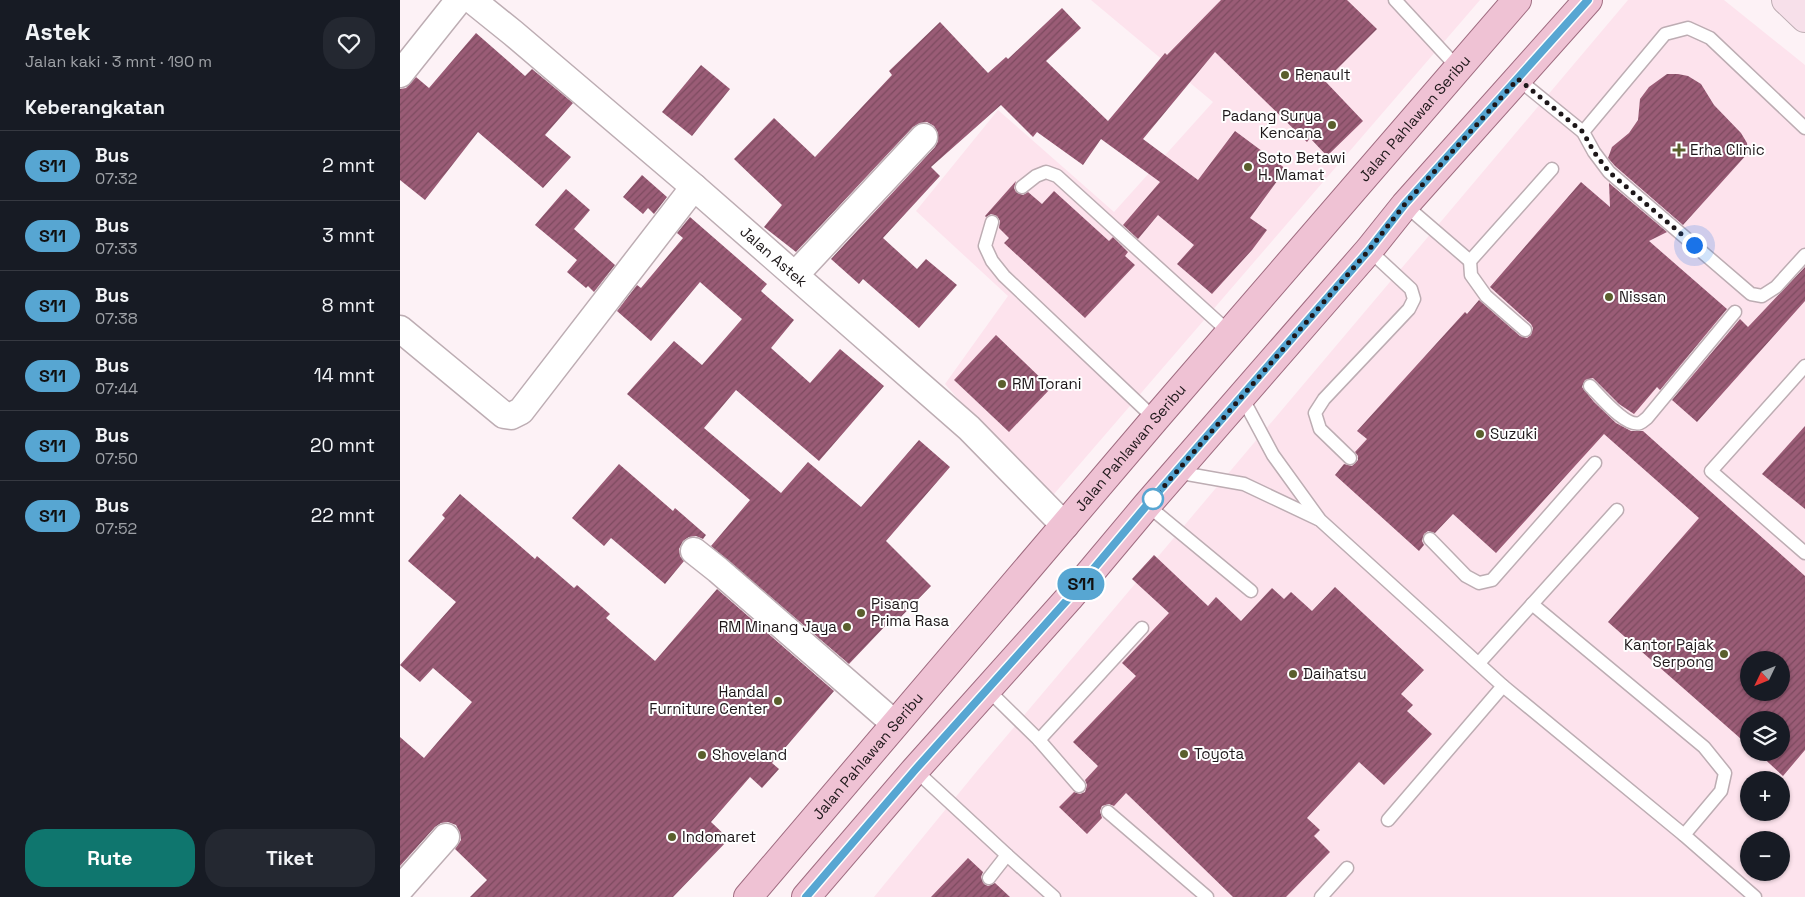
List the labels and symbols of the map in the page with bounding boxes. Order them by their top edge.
street label: Jalan Pahlawan Seribu [1354,51,1474,185]
place label: Renault [1295,65,1351,84]
marker: Renault [1279,69,1291,81]
place label: Padang Surya Kencana [1222,106,1322,142]
marker: Padang Surya Kencana [1326,119,1338,131]
place label: Erha Clinic [1690,140,1765,159]
marker: Erha Clinic [1672,143,1686,157]
place label: Soto Betawi H. Mamat [1258,148,1345,184]
marker: Soto Betawi H. Mamat [1242,161,1254,173]
street label: Jalan Astek [736,222,811,291]
your location [1682,233,1707,258]
place label: Nissan [1619,287,1666,306]
marker: Nissan [1603,291,1615,303]
place label: RM Torani [1012,374,1081,393]
marker: RM Torani [996,378,1008,390]
street label: Jalan Pahlawan Seribu [1071,380,1190,515]
place label: Suzuki [1490,424,1537,443]
marker: Suzuki [1474,428,1486,440]
unlabelled marker [1142,488,1164,510]
line badge: S11 [1052,568,1110,600]
place label: Pisang Prima Rasa [871,594,950,630]
marker: Pisang Prima Rasa [855,607,867,619]
place label: RM Minang Jaya [719,617,837,636]
marker: RM Minang Jaya [841,621,853,633]
place label: Kantor Pajak Serpong [1624,635,1714,671]
marker: Kantor Pajak Serpong [1718,648,1730,660]
north arrow [1740,651,1790,701]
place label: Daihatsu [1303,664,1367,683]
marker: Daihatsu [1287,668,1299,680]
place label: Handal Furniture Center [649,682,768,718]
street label: Jalan Pahlawan Seribu [808,688,927,823]
marker: Handal Furniture Center [772,695,784,707]
place label: Toyota [1194,744,1245,763]
place label: Shoveland [712,745,787,764]
marker: Toyota [1178,748,1190,760]
marker: Shoveland [696,749,708,761]
place label: Indomaret [682,827,756,846]
marker: Indomaret [666,831,678,843]

